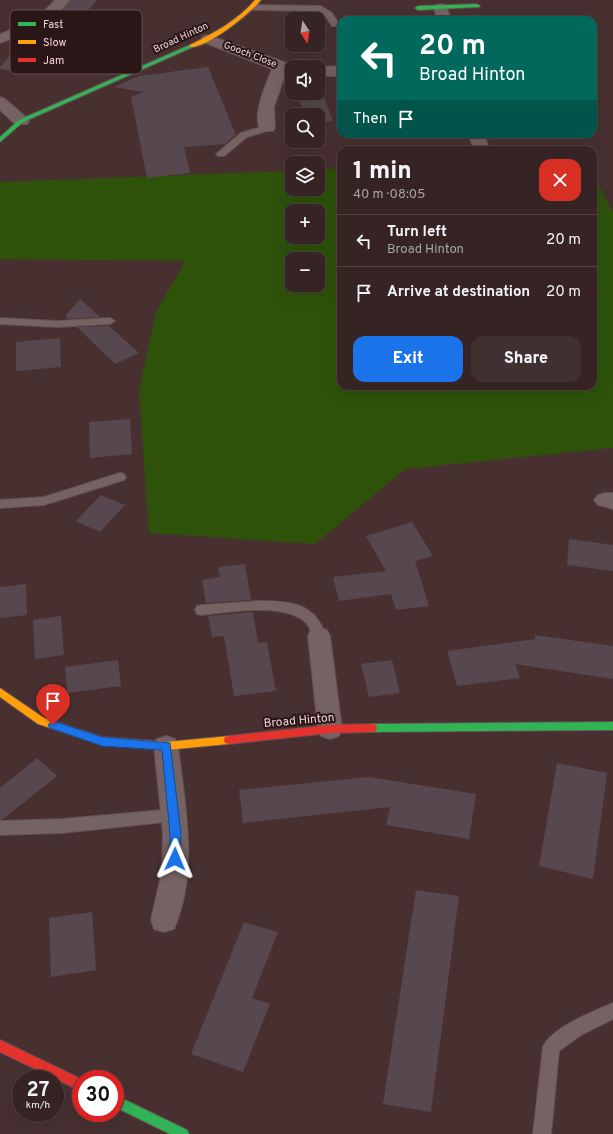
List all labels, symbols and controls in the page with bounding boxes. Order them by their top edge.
legend [10,10,142,74]
north arrow [285,12,325,52]
map controls [285,12,325,292]
text: Fast [43,18,63,32]
street label: Broad Hinton [151,20,211,56]
text: 20 m [419,29,486,65]
icon: left [353,32,405,84]
text: Slow [43,36,66,50]
street label: Gooch Close [222,39,278,71]
text: Jam [43,54,64,68]
button: sound [285,60,325,100]
text: Broad Hinton [419,64,526,87]
button: search [285,108,325,148]
icon: arrive [395,108,417,130]
text: Then [353,110,387,129]
button: layers [285,156,325,196]
text: 1 min [353,157,412,187]
button: close [539,159,581,201]
text: 40 m · 08:05 [353,187,425,203]
button: + [285,204,325,244]
text: Turn left [387,223,447,242]
icon: left [353,230,375,252]
text: 20 m [546,231,581,250]
text: Broad Hinton [387,242,464,258]
button: − [285,252,325,292]
icon: arrive [353,282,375,304]
text: Arrive at destination [387,283,530,302]
text: 20 m [546,283,581,302]
button: Exit [353,336,463,382]
button: Share [471,336,581,382]
pin [36,684,70,725]
icon: arrive [42,690,64,712]
street label: Broad Hinton [263,710,335,732]
position arrow [154,838,196,880]
speed limit sign: 30 [72,1070,124,1122]
text: 27 [27,1078,49,1104]
text: km/h [26,1099,50,1112]

